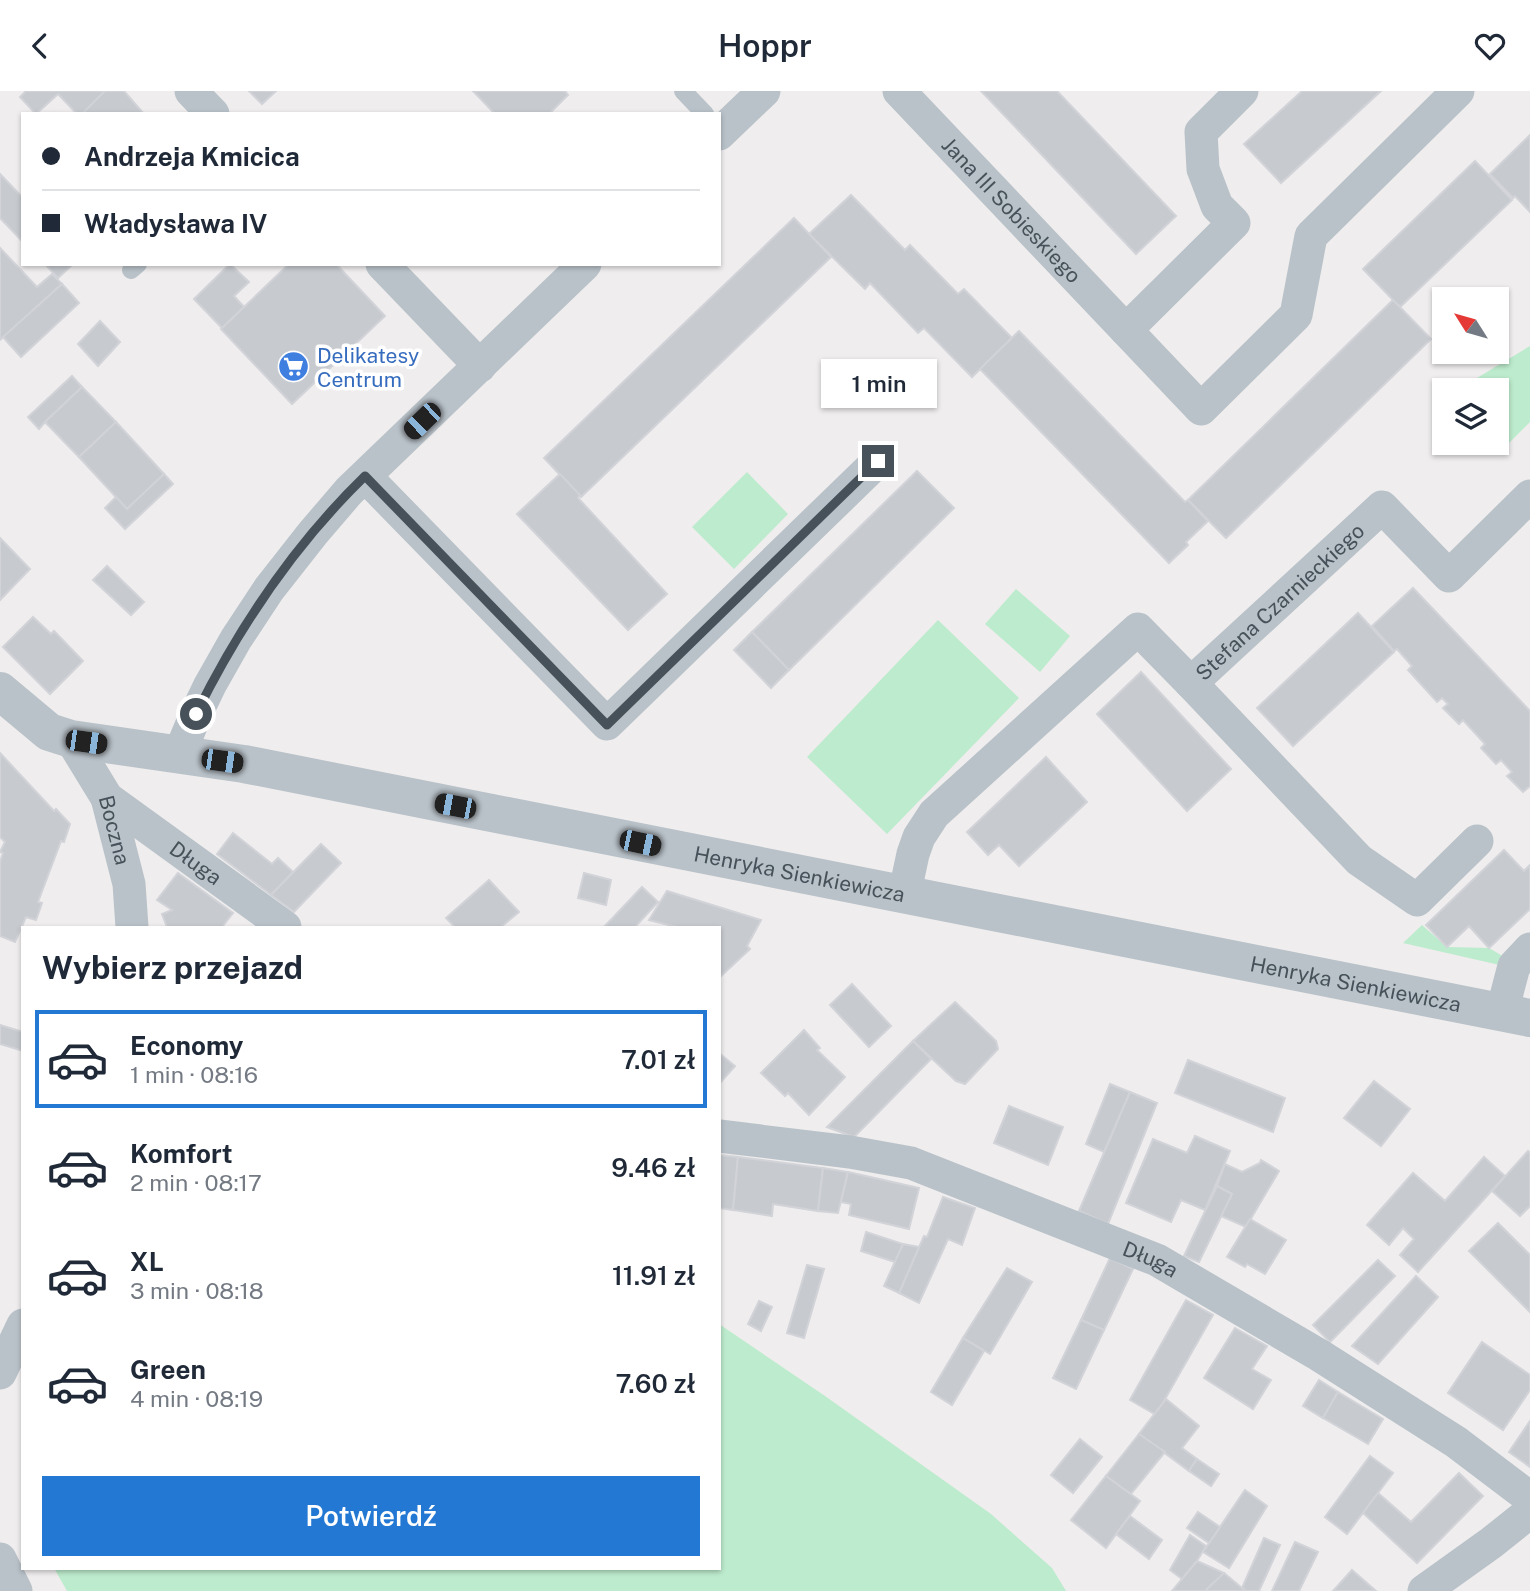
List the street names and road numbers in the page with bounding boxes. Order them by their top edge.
street label: Jana III Sobieskiego [937,132,1087,288]
street label: Stefana Czarnieckiego [1190,517,1369,685]
street label: Boczna [94,792,136,867]
street label: Długa [165,835,227,890]
street label: Henryka Sienkiewicza [692,841,907,907]
street label: Henryka Sienkiewicza [1248,951,1463,1017]
street label: Długa [1119,1235,1183,1282]

